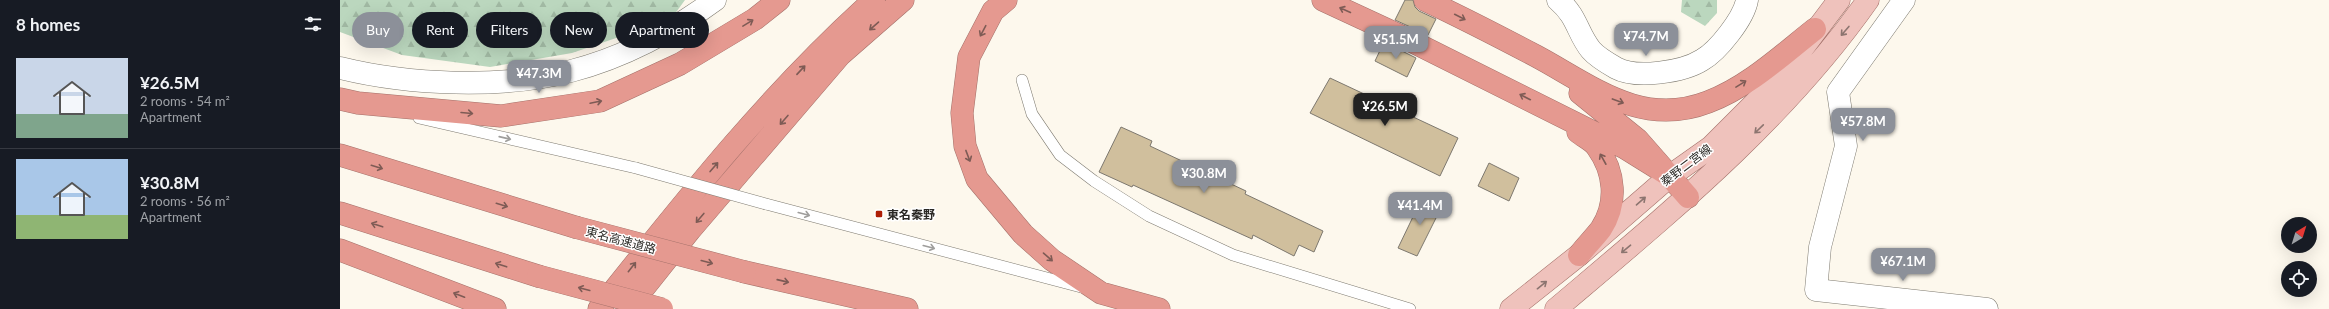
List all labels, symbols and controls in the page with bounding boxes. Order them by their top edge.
one-way arrow [1339,6,1351,13]
chip: Buy [352,12,404,48]
chip: Rent [412,12,468,48]
chip: Filters [476,12,542,48]
chip: New [550,12,607,48]
chip: Apartment [615,12,709,48]
icon: filters [302,13,324,35]
text: 8 homes [16,14,80,35]
one-way arrow [1454,14,1466,22]
one-way arrow [742,19,754,27]
one-way arrow [869,21,879,30]
pin: ¥74.7M [1613,23,1679,57]
one-way arrow [979,24,986,36]
pin: ¥51.5M [1363,26,1429,60]
one-way arrow [1840,26,1849,37]
text: ¥74.7M [1623,28,1669,44]
text: ¥51.5M [1373,31,1419,47]
pin: ¥47.3M [506,60,572,94]
text: ¥47.3M [516,65,562,81]
one-way arrow [796,65,806,75]
text: ¥26.5M [140,72,200,93]
icon: home [48,74,96,122]
one-way arrow [1735,80,1747,88]
text: 2 rooms · 54 m² [140,93,230,109]
pin: ¥26.5M [1352,93,1418,127]
one-way arrow [1519,93,1531,100]
one-way arrow [589,97,602,105]
one-way arrow [1612,97,1624,105]
text: ¥26.5M [1362,98,1408,114]
pin: ¥57.8M [1830,108,1896,142]
text: Apartment [140,109,201,125]
one-way arrow [460,110,473,117]
text: ¥57.8M [1840,113,1886,129]
one-way arrow [780,114,789,125]
one-way arrow [1754,124,1764,134]
one-way arrow [499,134,512,142]
street label: 秦野二宮線 [1658,141,1714,189]
one-way arrow [965,149,973,161]
one-way arrow [1599,153,1607,165]
pin: ¥30.8M [1171,160,1237,194]
one-way arrow [710,161,719,172]
one-way arrow [371,164,384,171]
text: ¥30.8M [1181,165,1227,181]
text: ¥30.8M [140,172,200,193]
icon: home [48,175,96,223]
pin: ¥41.4M [1387,192,1453,226]
text: 2 rooms · 56 m² [140,193,230,209]
text: ¥41.4M [1397,197,1443,213]
one-way arrow [1636,197,1646,206]
one-way arrow [495,202,508,209]
place label: 東名秦野 [887,207,935,222]
text: Apartment [140,209,201,225]
marker: 東名秦野 [874,209,884,219]
one-way arrow [797,211,810,218]
one-way arrow [695,213,704,224]
north arrow [2281,217,2317,253]
map controls [2281,217,2317,297]
one-way arrow [371,221,384,228]
street label: 東名高速道路 [584,223,658,257]
one-way arrow [923,244,936,251]
one-way arrow [1621,245,1632,254]
pin: ¥67.1M [1870,248,1936,282]
one-way arrow [1043,252,1053,261]
text: ¥67.1M [1880,253,1926,269]
one-way arrow [700,259,713,267]
one-way arrow [495,260,507,268]
button: locate [2281,261,2317,297]
one-way arrow [628,262,636,273]
one-way arrow [776,278,789,286]
one-way arrow [1536,280,1547,289]
one-way arrow [578,284,591,292]
one-way arrow [453,291,465,299]

